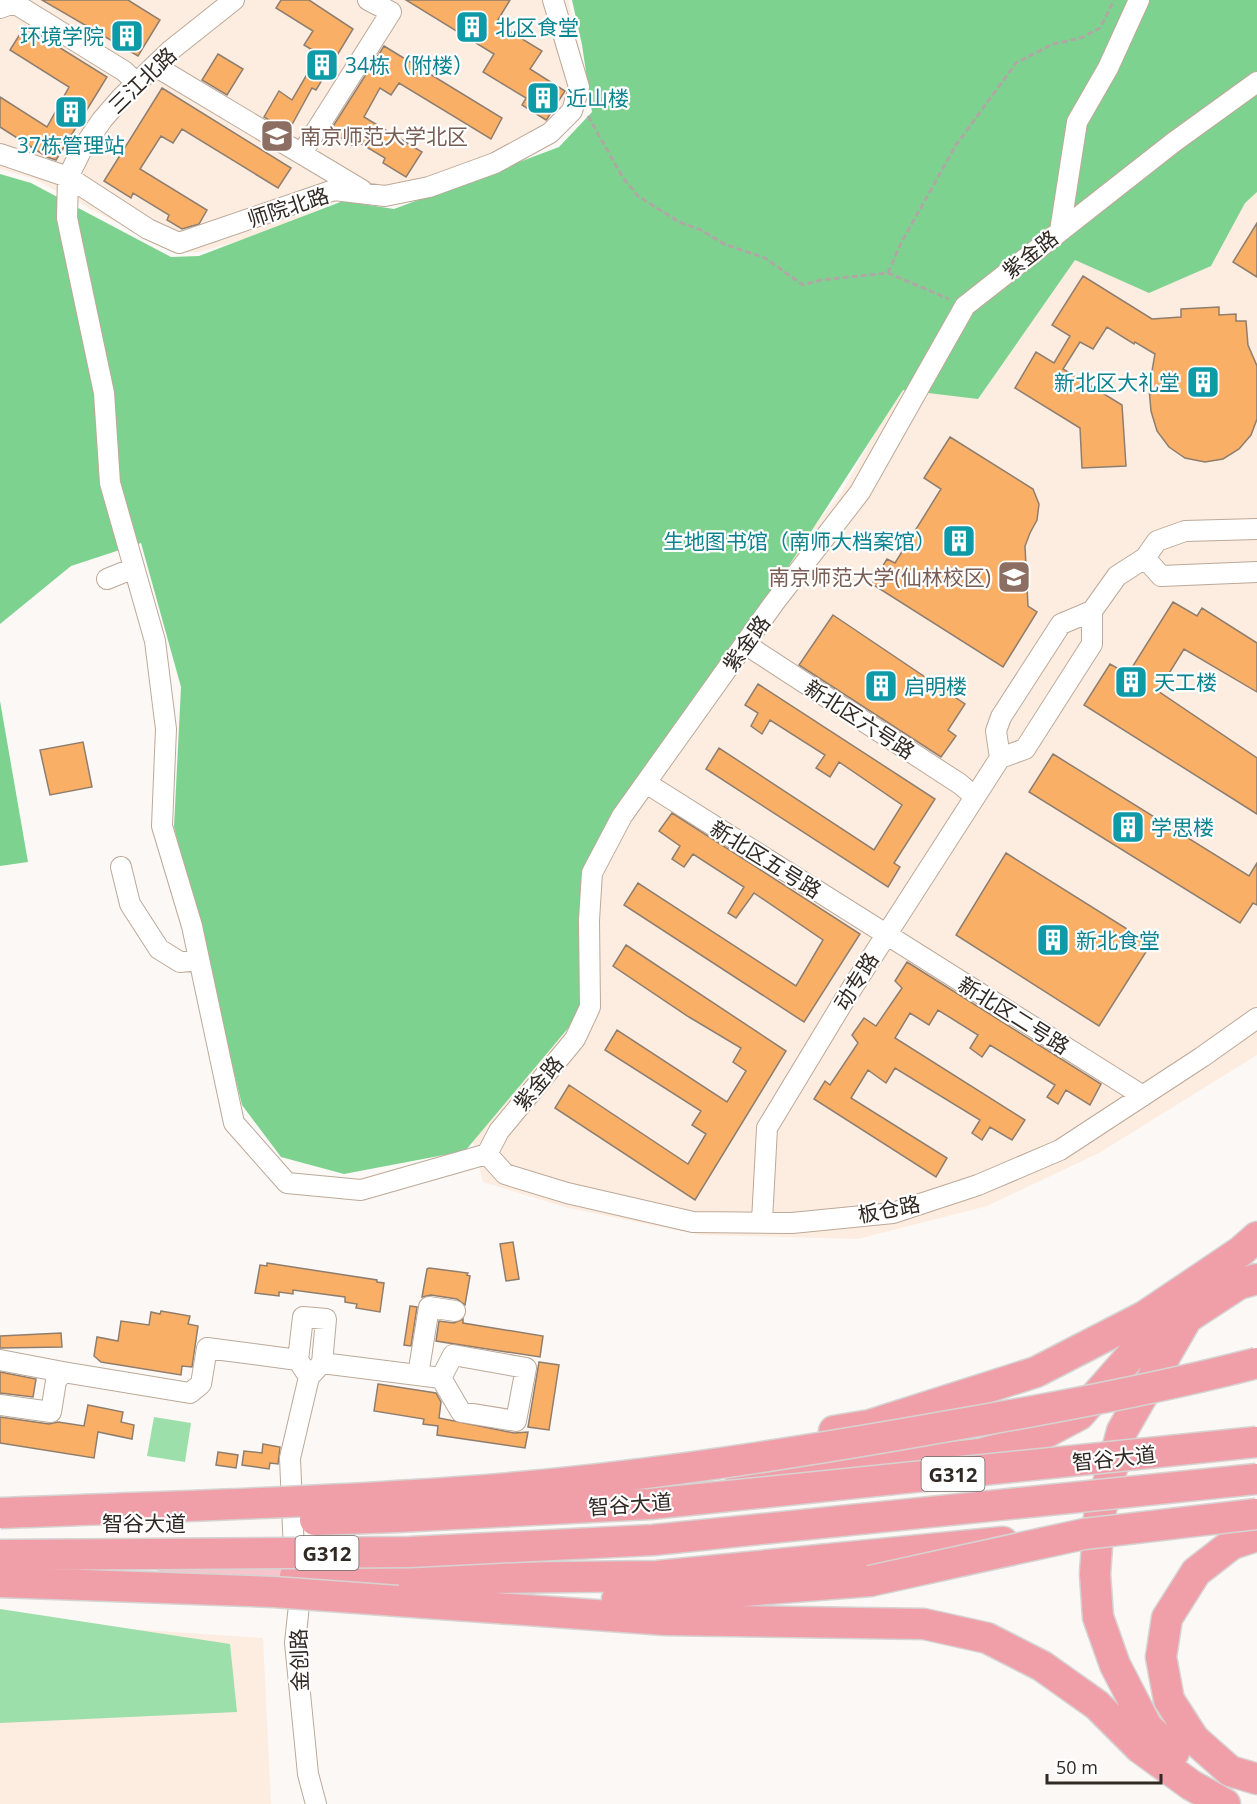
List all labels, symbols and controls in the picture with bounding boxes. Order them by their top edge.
building icon: 北区食堂 [454,9,490,45]
place label: 北区食堂 [495,13,579,41]
building icon: 环境学院 [109,18,145,54]
place label: 环境学院 [20,22,104,50]
street label: 三江北路 [102,41,182,119]
building icon: 34栋（附楼） [304,47,340,83]
place label: 34栋（附楼） [345,51,474,79]
building icon: 近山楼 [525,80,561,116]
place label: 近山楼 [566,84,629,112]
building icon: 37栋管理站 [53,94,89,130]
school or university icon: 南京师范大学北区 [259,118,295,154]
place label: 南京师范大学北区 [300,122,468,150]
place label: 37栋管理站 [17,131,125,159]
street label: 师院北路 [244,181,332,233]
street label: 紫金路 [997,224,1063,284]
building icon: 新北区大礼堂 [1185,364,1221,400]
place label: 新北区大礼堂 [1054,368,1180,396]
building icon: 生地图书馆（南师大档案馆） [941,523,977,559]
place label: 生地图书馆（南师大档案馆） [663,527,936,555]
school or university icon: 南京师范大学(仙林校区) [996,559,1032,595]
place label: 南京师范大学(仙林校区) [769,563,991,591]
street label: 紫金路 [716,609,776,677]
building icon: 天工楼 [1113,664,1149,700]
building icon: 启明楼 [863,668,899,704]
place label: 天工楼 [1154,668,1217,696]
place label: 启明楼 [904,672,967,700]
street label: 新北区六号路 [800,673,920,765]
building icon: 学思楼 [1110,809,1146,845]
place label: 学思楼 [1151,813,1214,841]
street label: 新北区五号路 [705,814,827,904]
building icon: 新北食堂 [1035,922,1071,958]
place label: 新北食堂 [1076,926,1160,954]
street label: 动专路 [827,947,885,1015]
street label: 新北区二号路 [953,970,1075,1060]
street label: 紫金路 [507,1050,569,1116]
street label: 板仓路 [855,1189,923,1229]
street label: 智谷大道 [1071,1440,1157,1476]
road number: G312 [922,1457,984,1491]
street label: 智谷大道 [587,1487,673,1521]
street label: 智谷大道 [102,1509,186,1537]
road number: G312 [296,1536,358,1570]
street label: 金创路 [284,1628,314,1692]
scale bar [1047,1747,1161,1785]
text: 50 m [1056,1755,1098,1779]

